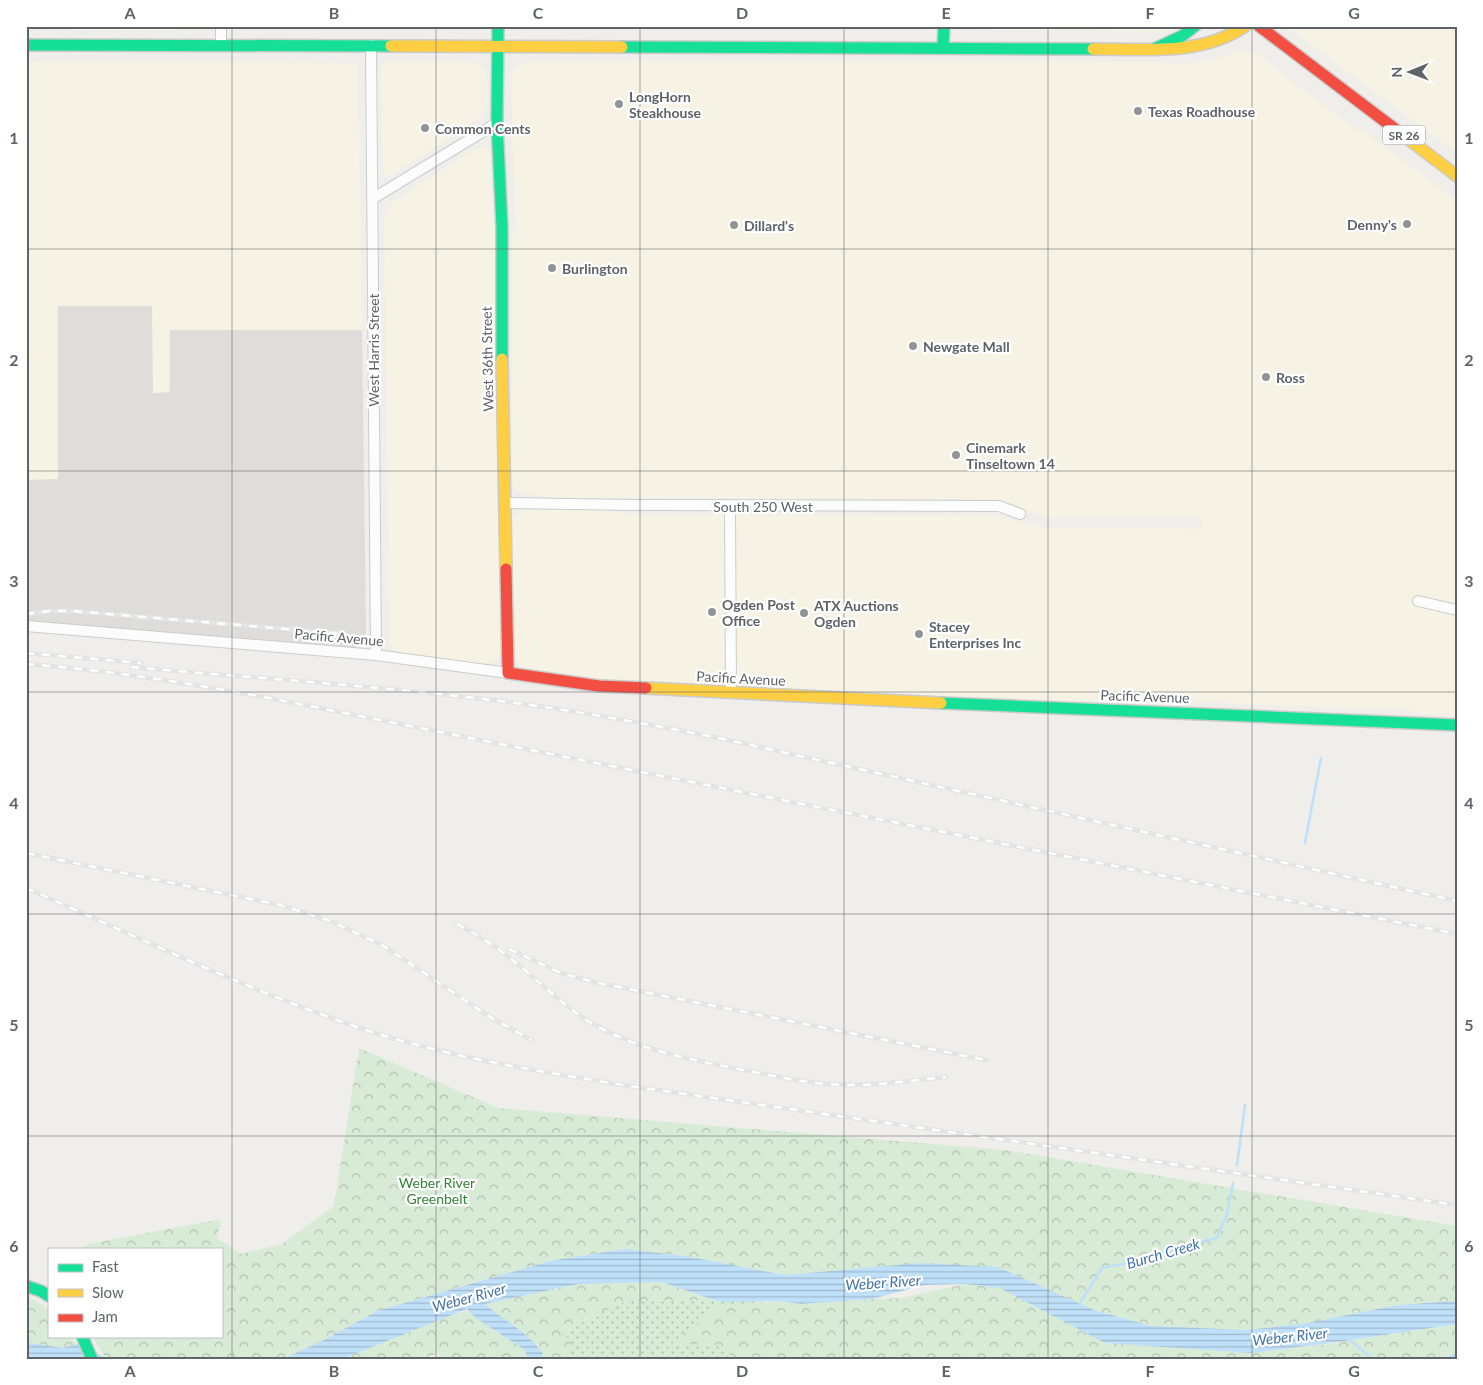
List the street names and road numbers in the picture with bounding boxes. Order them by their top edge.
road number: SR 26 [1383,126,1425,144]
street label: West Harris Street [365,293,382,407]
street label: West 36th Street [478,306,496,412]
street label: South 250 West [713,498,813,515]
street label: Pacific Avenue [294,625,384,649]
street label: Pacific Avenue [696,667,786,689]
street label: Pacific Avenue [1100,686,1190,706]

